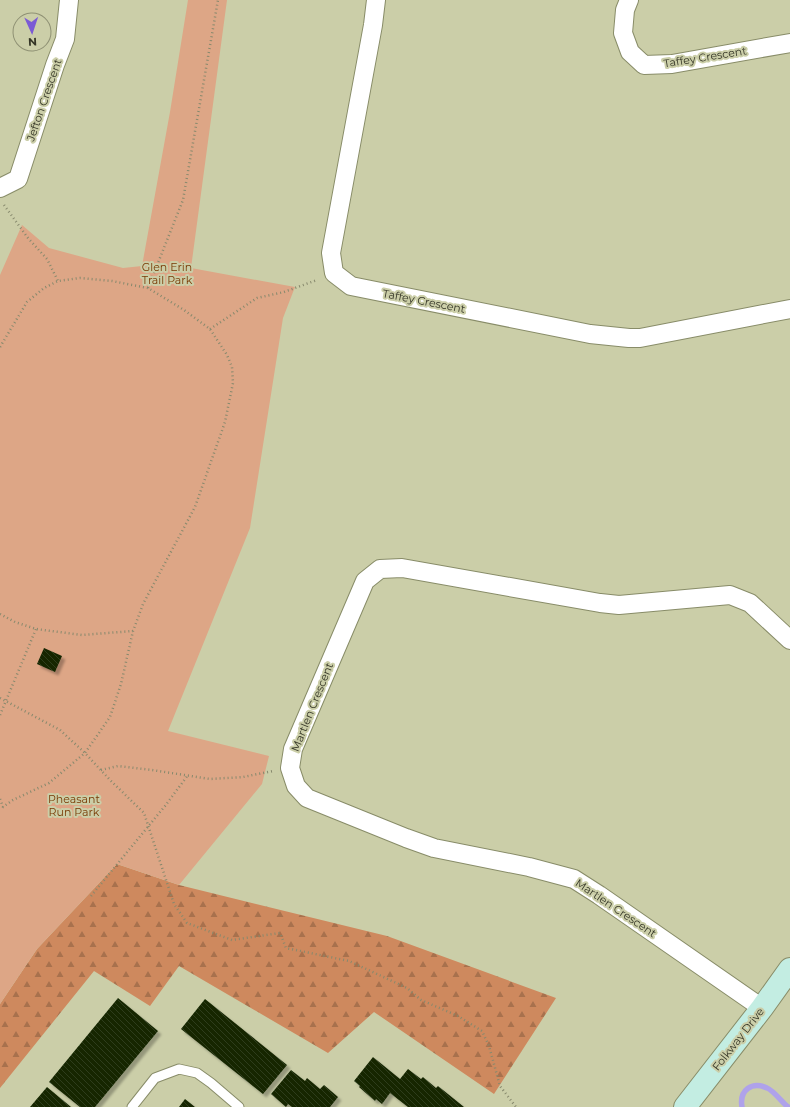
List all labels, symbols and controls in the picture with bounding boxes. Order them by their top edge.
north arrow [12,12,52,52]
text: N [28,35,37,49]
street label: Taffey Crescent [662,43,748,70]
street label: Jefton Crescent [23,57,65,144]
park label: Glen Erin Trail Park [142,260,193,287]
street label: Taffey Crescent [381,286,467,316]
street label: Martlen Crescent [288,660,336,754]
park label: Pheasant Run Park [48,792,101,819]
street label: Martlen Crescent [573,876,660,941]
street label: Folkway Drive [709,1004,767,1073]

